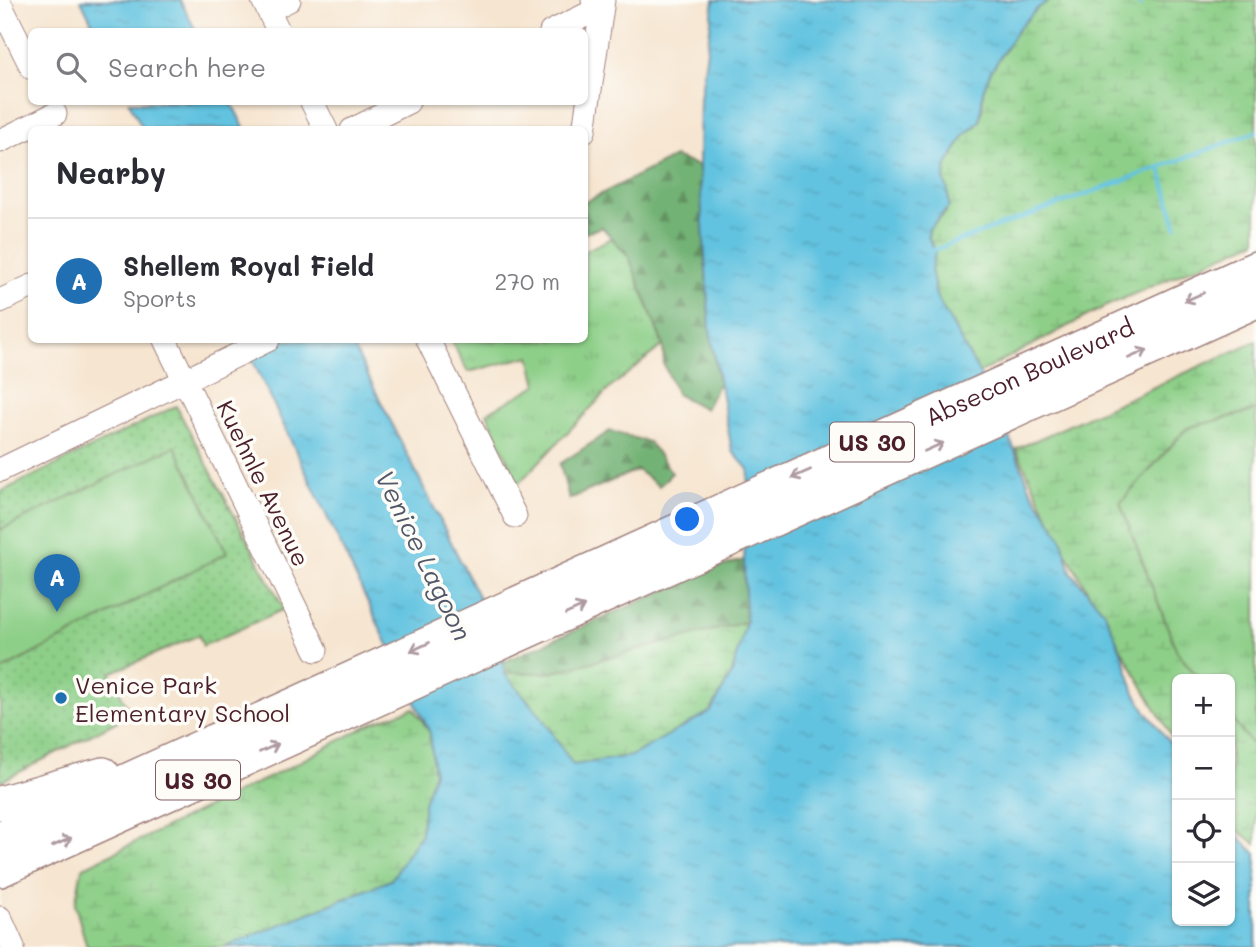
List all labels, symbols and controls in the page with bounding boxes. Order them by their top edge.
search box [28,28,588,105]
icon: search [52,48,90,86]
text: Search here [108,50,266,84]
text: Nearby [56,152,166,192]
text: Shellem Royal Field [123,249,374,283]
text: A [71,266,87,296]
text: 270 m [495,266,560,296]
text: Sports [123,283,197,313]
one-way arrow [1184,290,1205,304]
street label: Absecon Boulevard [920,310,1138,432]
one-way arrow [1127,347,1148,360]
street label: Kuehnle Avenue [210,395,318,571]
road number: US 30 [830,422,914,462]
one-way arrow [923,440,944,453]
water label: Venice Lagoon [368,464,480,646]
one-way arrow [791,468,812,482]
your location [670,502,704,536]
pin: A [34,554,80,612]
one-way arrow [565,602,586,615]
one-way arrow [410,641,431,654]
place label: Venice Park Elementary School [75,669,290,728]
map controls [1172,674,1235,926]
button: + [1172,674,1235,737]
marker: Venice Park Elementary School [53,690,69,706]
button: − [1172,737,1235,800]
one-way arrow [258,741,280,754]
road number: US 30 [156,760,240,800]
button: locate [1172,800,1235,863]
one-way arrow [51,835,72,848]
button: layers [1172,863,1235,926]

